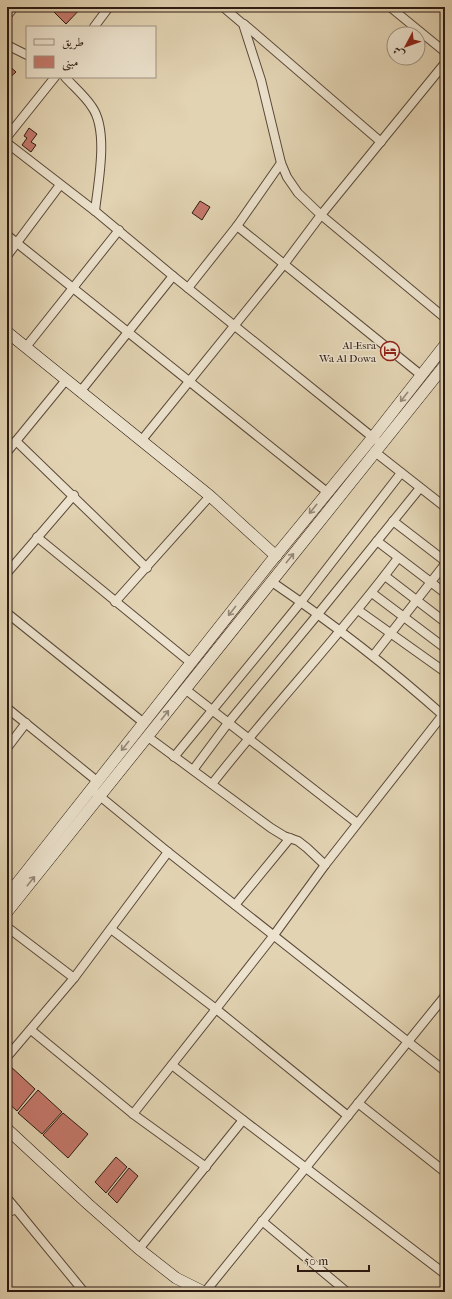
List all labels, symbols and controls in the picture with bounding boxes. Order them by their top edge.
legend [26,26,156,78]
north arrow [386,26,426,66]
text: طريق [62,35,84,50]
text: ش [390,44,407,61]
text: مبنى [62,55,78,71]
place label: Al-Esra Wa Al Dowa [318,339,377,365]
hotel icon: Al-Esra Wa Al Dowa [379,340,401,362]
one-way arrow [400,392,408,403]
one-way arrow [309,504,318,515]
one-way arrow [286,553,295,564]
one-way arrow [228,605,236,616]
one-way arrow [161,709,170,720]
one-way arrow [121,740,130,751]
one-way arrow [27,876,36,887]
scale bar [298,1247,369,1273]
text: 50 m [304,1254,328,1268]

